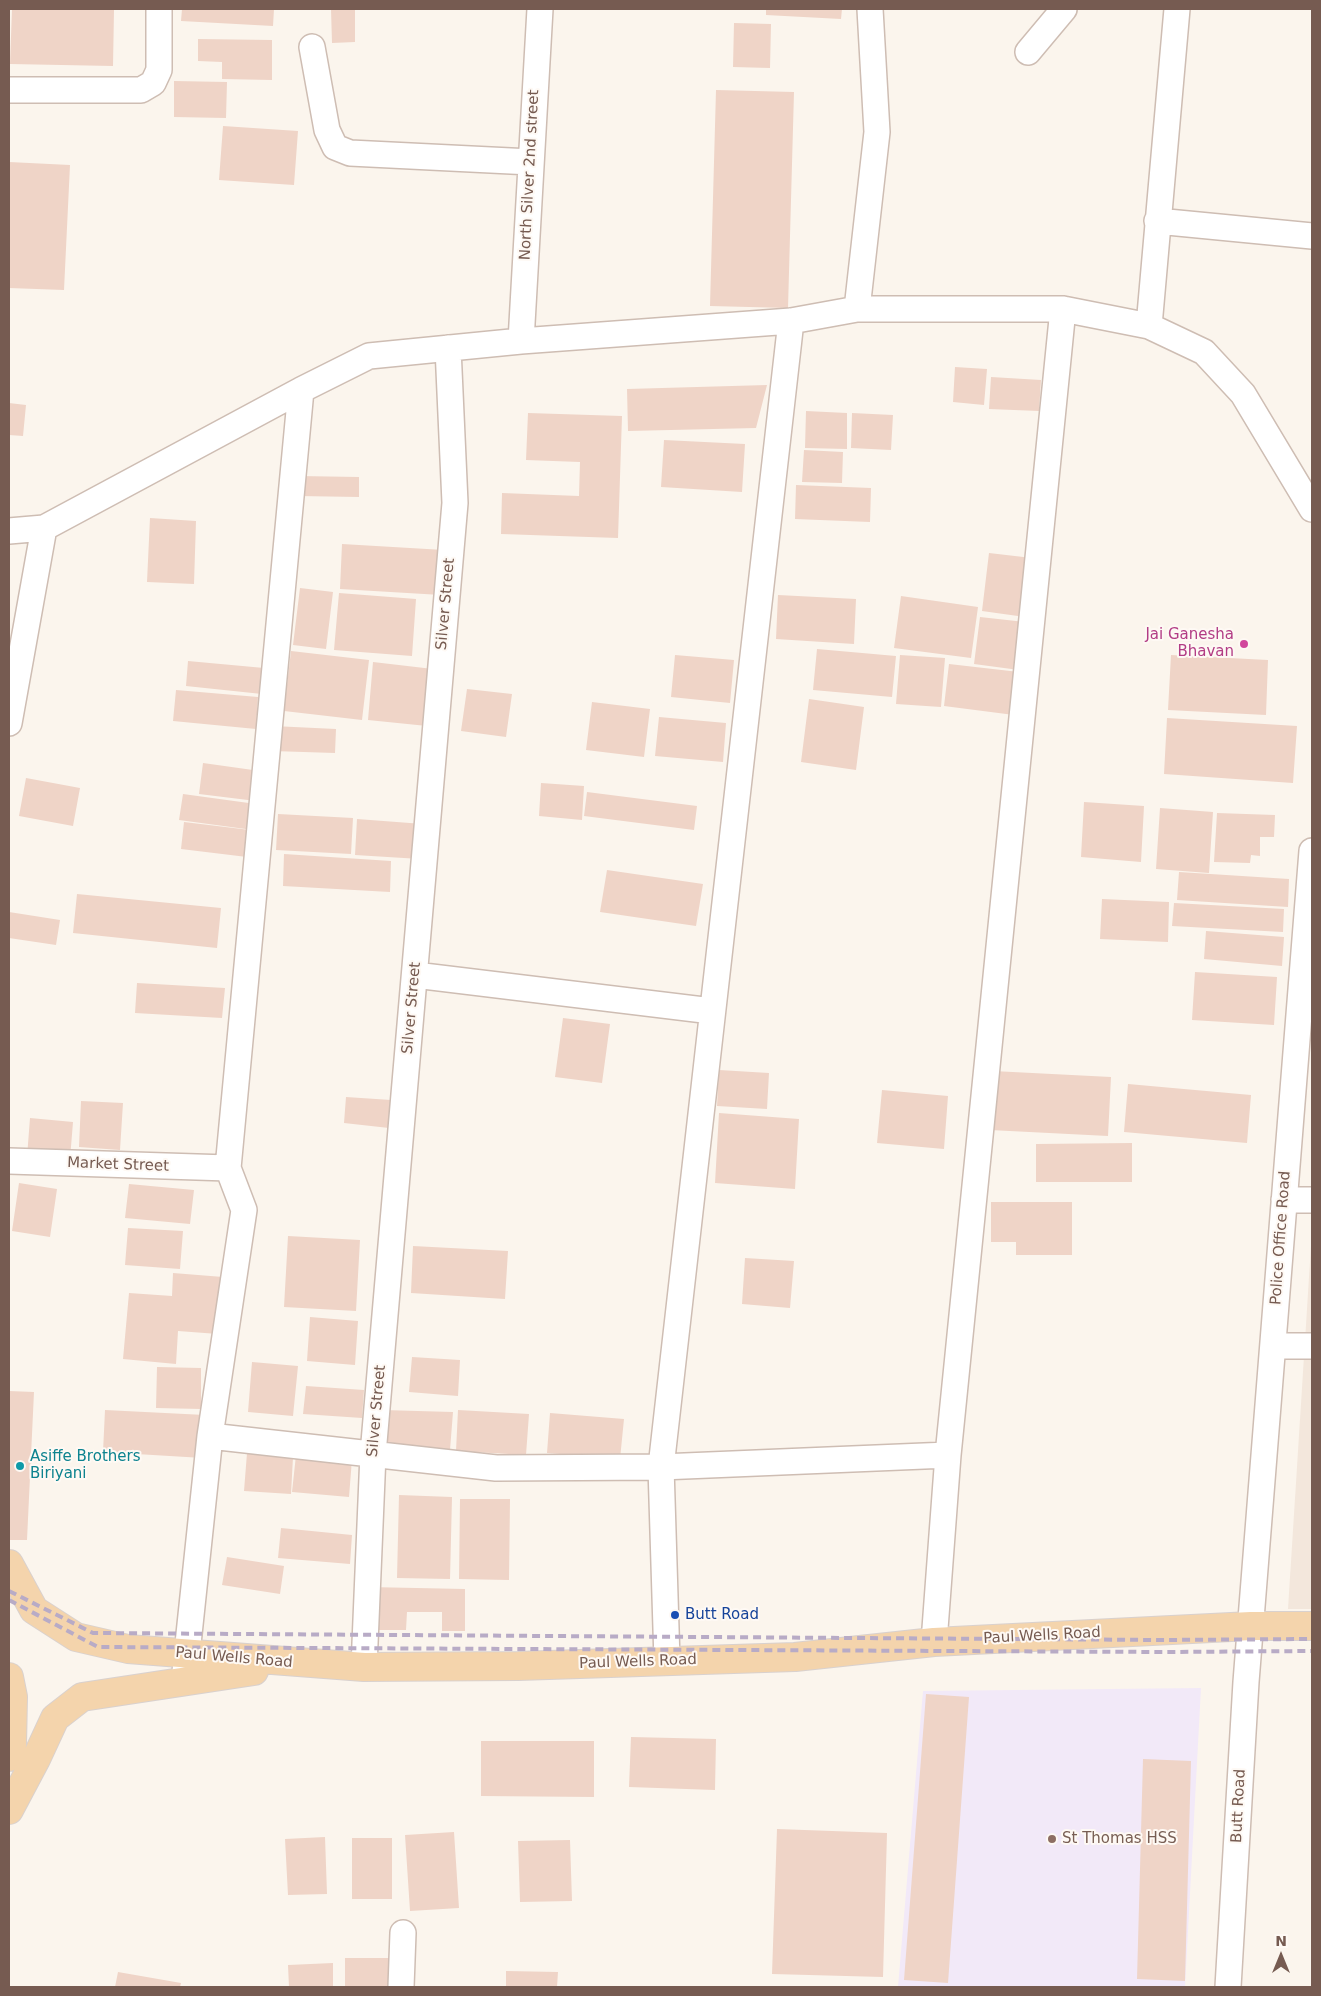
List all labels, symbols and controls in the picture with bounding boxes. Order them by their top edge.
street label: North Silver 2nd street [517,89,543,261]
street label: Silver Street [433,557,459,651]
place label: Jai Ganesha Bhavan [1145,626,1234,661]
marker: Jai Ganesha Bhavan [1238,638,1250,650]
street label: Silver Street [399,961,425,1055]
street label: Market Street [67,1154,169,1176]
street label: Police Office Road [1267,1170,1295,1306]
street label: Silver Street [364,1364,390,1458]
place label: Asiffe Brothers Biriyani [30,1448,140,1483]
marker: Asiffe Brothers Biriyani [14,1460,26,1472]
place label: Butt Road [685,1606,759,1624]
marker: Butt Road [669,1609,681,1621]
street label: Paul Wells Road [983,1624,1101,1648]
street label: Paul Wells Road [175,1644,293,1672]
street label: Paul Wells Road [579,1651,697,1673]
street label: Butt Road [1228,1769,1250,1843]
place label: St Thomas HSS [1062,1830,1177,1848]
marker: St Thomas HSS [1046,1833,1058,1845]
north arrow [1256,1931,1306,1981]
text: N [1275,1933,1287,1949]

